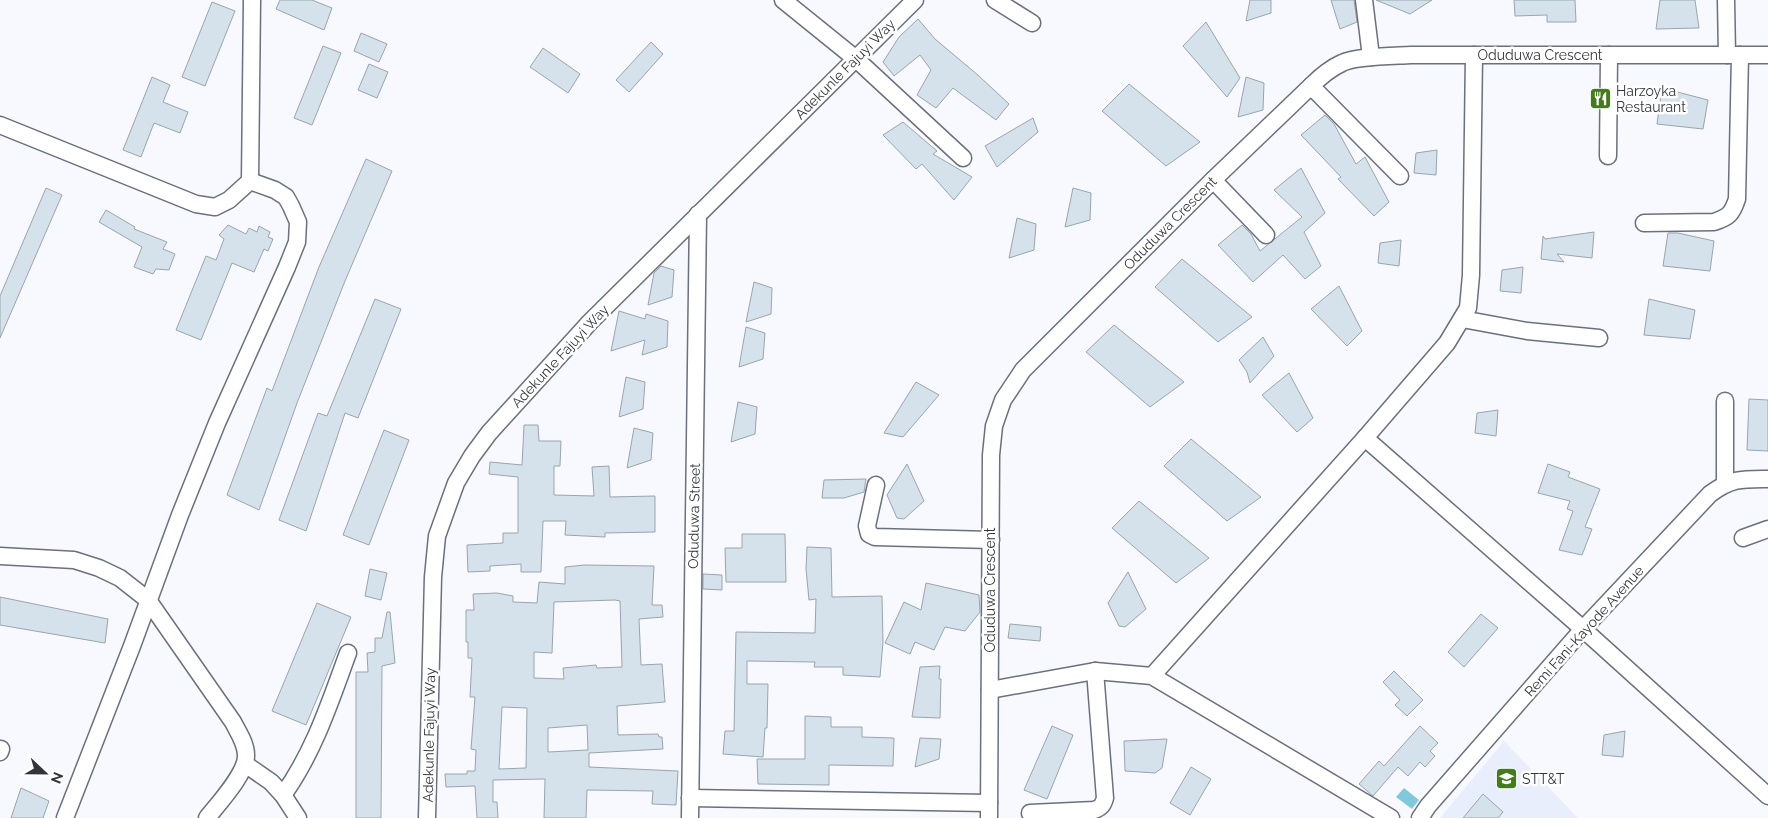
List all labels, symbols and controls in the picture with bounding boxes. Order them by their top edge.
street label: Adekunle Fajuyi Way [792,15,899,122]
street label: Oduduwa Crescent [1478,47,1603,63]
place label: Harzoyka Restaurant [1616,83,1686,115]
restaurant icon: Harzoyka Restaurant [1588,87,1612,111]
street label: Oduduwa Crescent [1120,173,1220,273]
street label: Adekunle Fajuyi Way [508,301,612,411]
street label: Oduduwa Street [685,463,703,569]
street label: Oduduwa Crescent [982,527,998,652]
street label: Remi Fani-Kayode Avenue [1521,562,1647,700]
street label: Adekunle Fajuyi Way [420,667,438,802]
north arrow [20,748,70,798]
school or university icon: STT&T [1494,767,1518,791]
text: N [48,770,66,786]
place label: STT&T [1522,771,1565,787]

